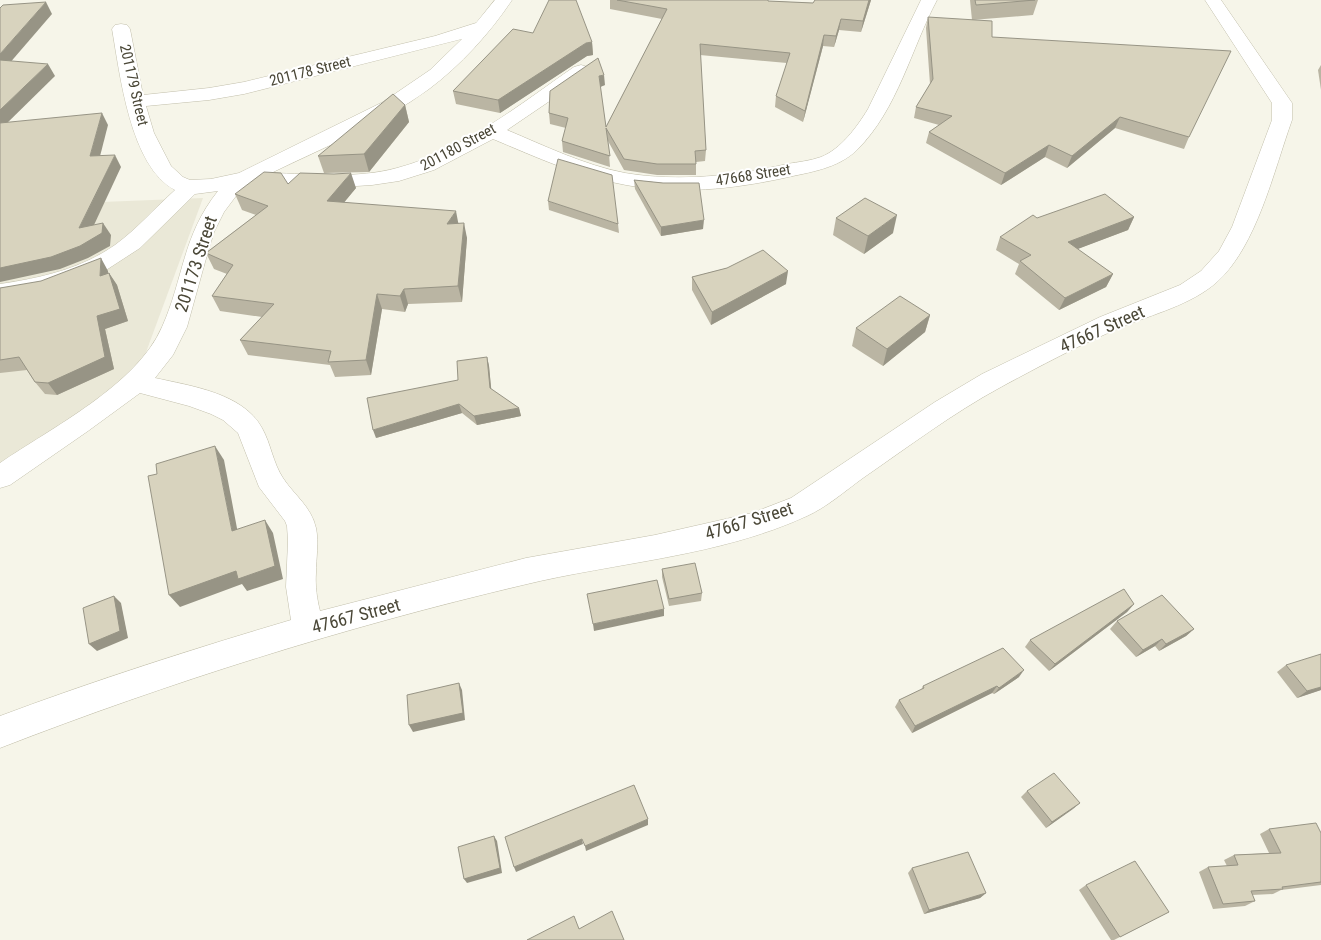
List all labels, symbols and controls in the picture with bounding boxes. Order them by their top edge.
street label: 201179 Street [116,43,152,127]
street label: 201178 Street [268,52,352,90]
street label: 201180 Street [417,120,499,174]
street label: 47668 Street [714,160,792,190]
street label: 201173 Street [170,213,221,314]
street label: 47667 Street [1056,300,1148,357]
street label: 47667 Street [702,497,795,544]
street label: 47667 Street [309,594,402,637]

